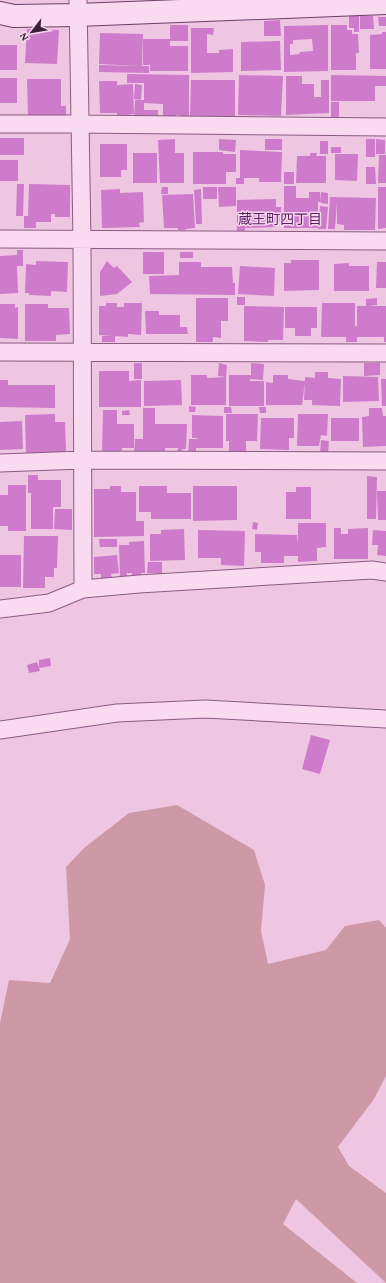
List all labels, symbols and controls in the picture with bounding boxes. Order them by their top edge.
north arrow [12,12,52,52]
text: N [16,30,31,43]
district label: 蔵王町四丁目 [238,211,322,227]

